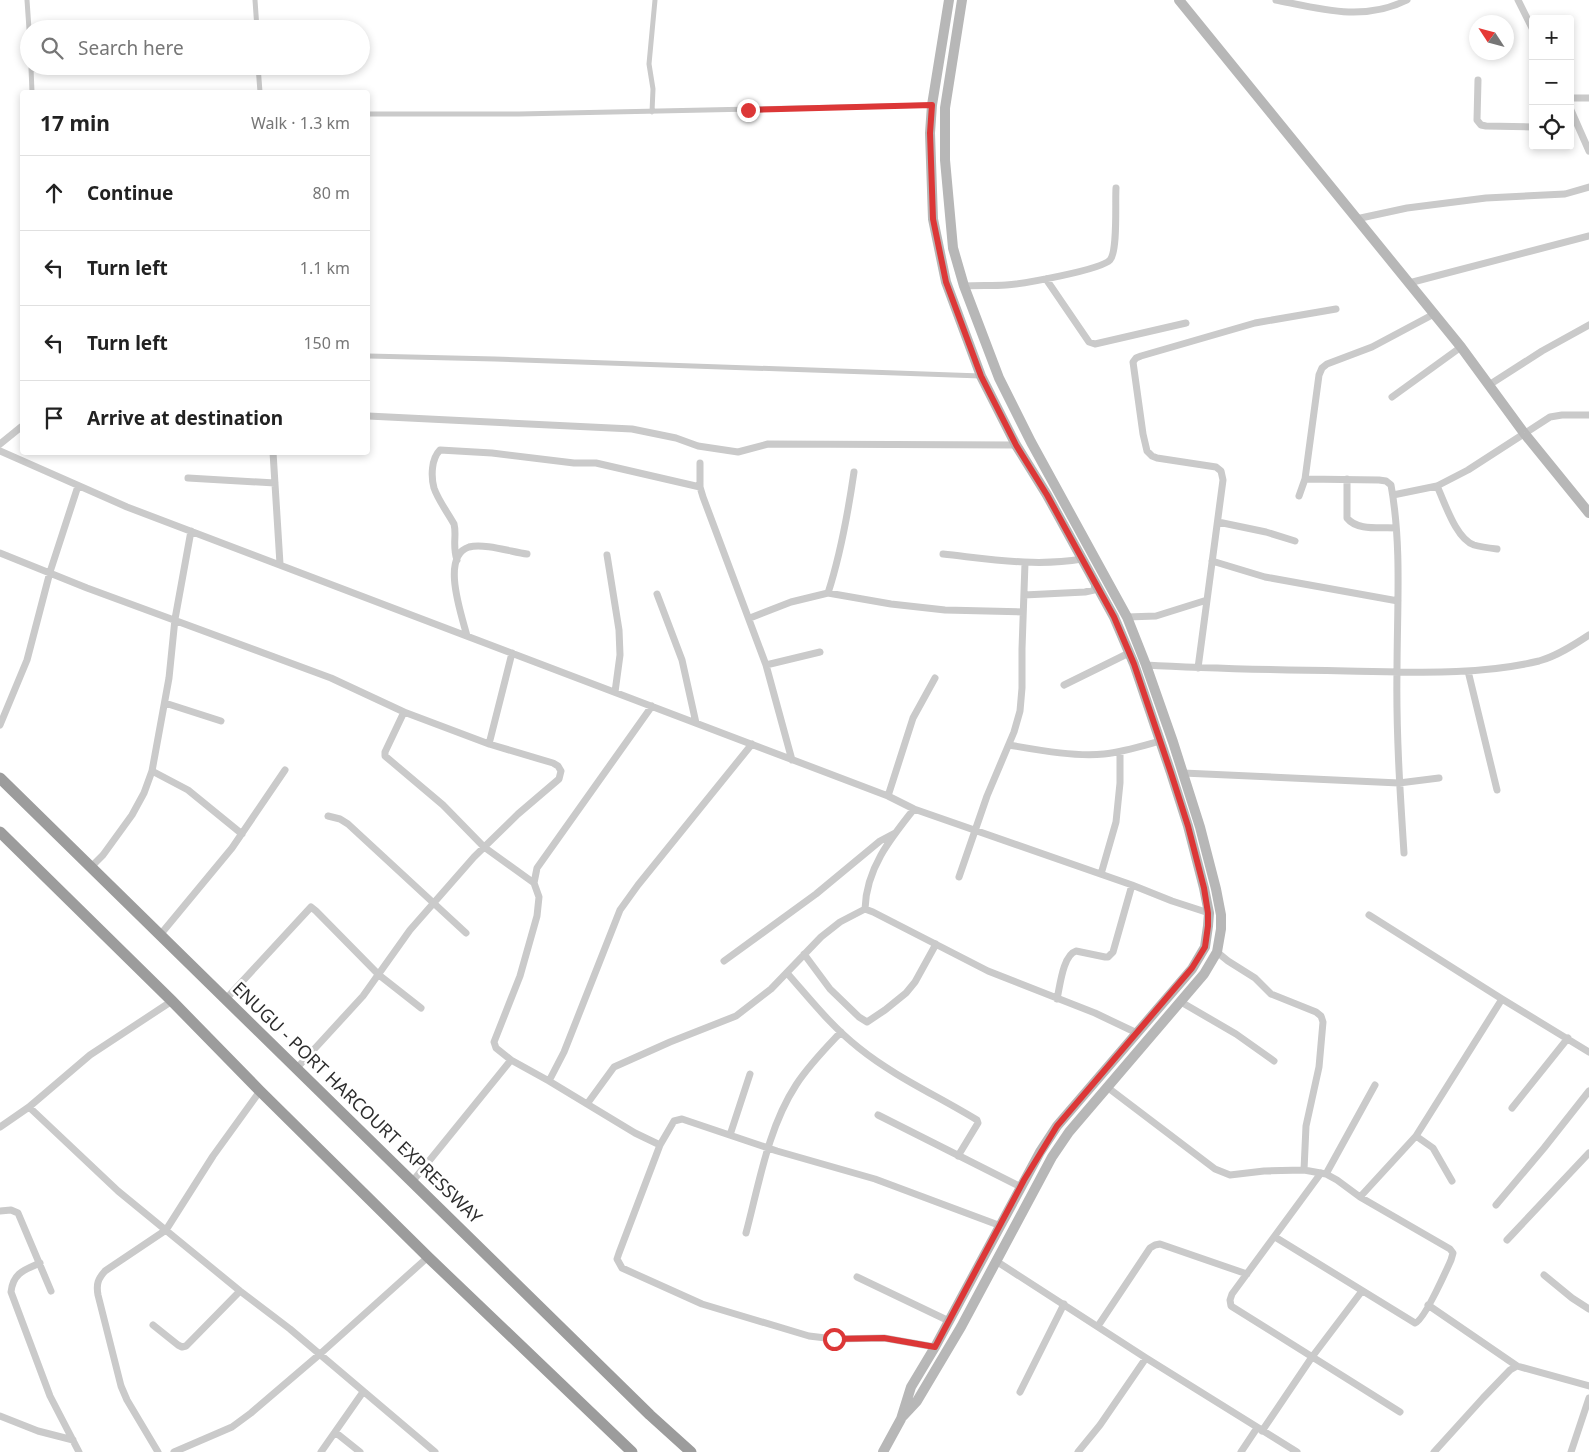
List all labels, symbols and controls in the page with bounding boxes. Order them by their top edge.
north arrow [1469,15,1514,60]
map controls [1529,15,1574,150]
button: + [1529,15,1574,60]
search box [20,20,370,75]
icon: search [38,34,66,62]
text: Search here [78,35,184,61]
button: − [1529,60,1574,105]
route end [737,99,760,122]
button: locate [1529,105,1574,150]
text: 17 min [40,109,110,137]
text: Walk · 1.3 km [251,112,350,134]
icon: ahead [40,179,68,207]
text: Continue [87,180,173,206]
text: 80 m [313,182,350,204]
icon: left [40,254,68,282]
text: Turn left [87,255,168,281]
text: 1.1 km [300,257,350,279]
icon: left [40,329,68,357]
text: Turn left [87,330,168,356]
text: 150 m [303,332,350,354]
icon: arrive [40,404,68,432]
text: Arrive at destination [87,405,283,431]
street label: ENUGU - PORT HARCOURT EXPRESSWAY [228,976,488,1229]
route start [823,1328,846,1351]

